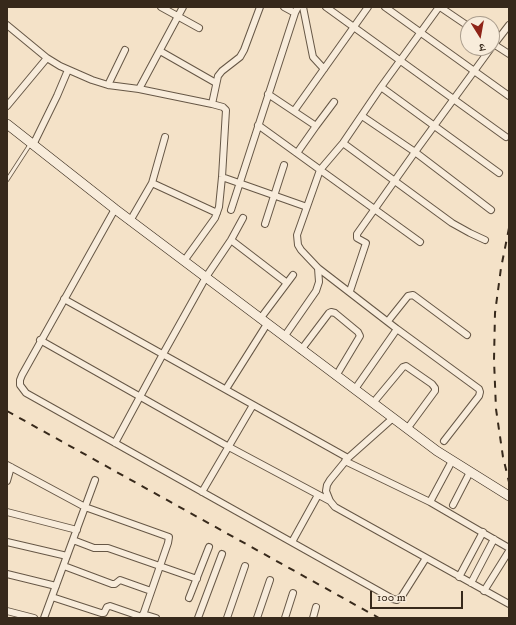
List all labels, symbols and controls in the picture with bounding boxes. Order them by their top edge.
north arrow [460,16,500,56]
text: उ [478,39,486,54]
scale bar [372,583,465,609]
text: 100 m [377,590,406,605]

